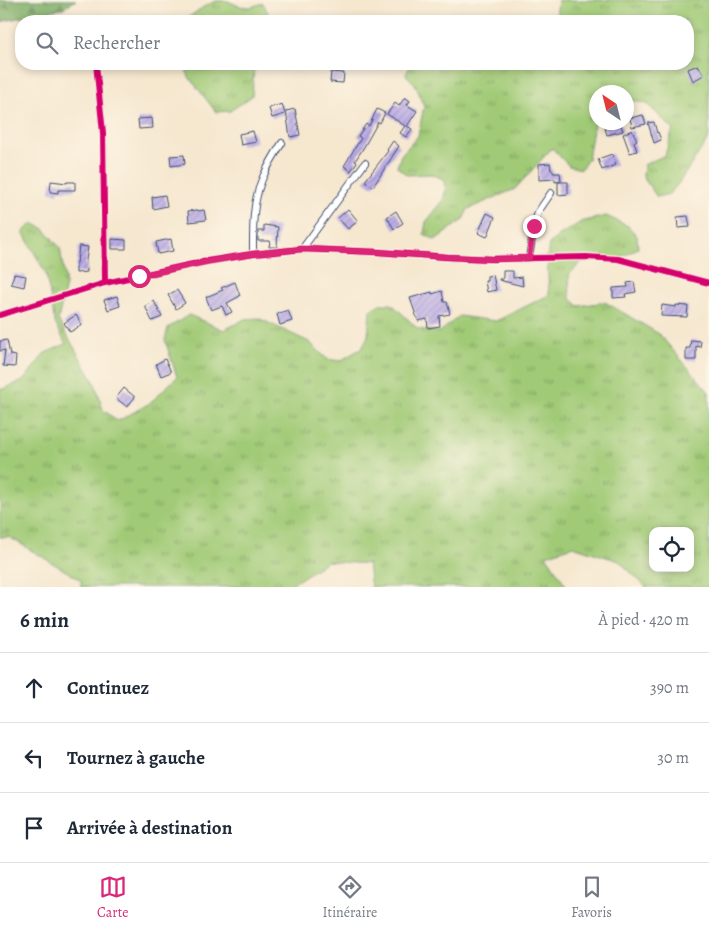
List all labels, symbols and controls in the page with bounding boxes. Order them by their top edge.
search box [15,15,694,70]
icon: search [33,29,61,57]
text: Rechercher [73,30,160,56]
north arrow [589,85,634,130]
route end [523,215,546,238]
route start [128,265,151,288]
map controls [649,527,694,572]
button: locate [649,527,694,572]
text: 6 min [20,606,69,634]
text: À pied · 420 m [598,609,689,631]
icon: ahead [20,674,48,702]
text: Continuez [67,675,149,701]
text: 390 m [650,677,689,699]
icon: left [20,744,48,772]
text: Tournez à gauche [67,745,205,771]
text: 30 m [657,747,689,769]
icon: arrive [20,814,48,842]
text: Arrivée à destination [67,815,232,841]
tab: Carte [97,873,129,922]
tab: Itinéraire [323,873,377,922]
tab: Favoris [571,873,612,922]

